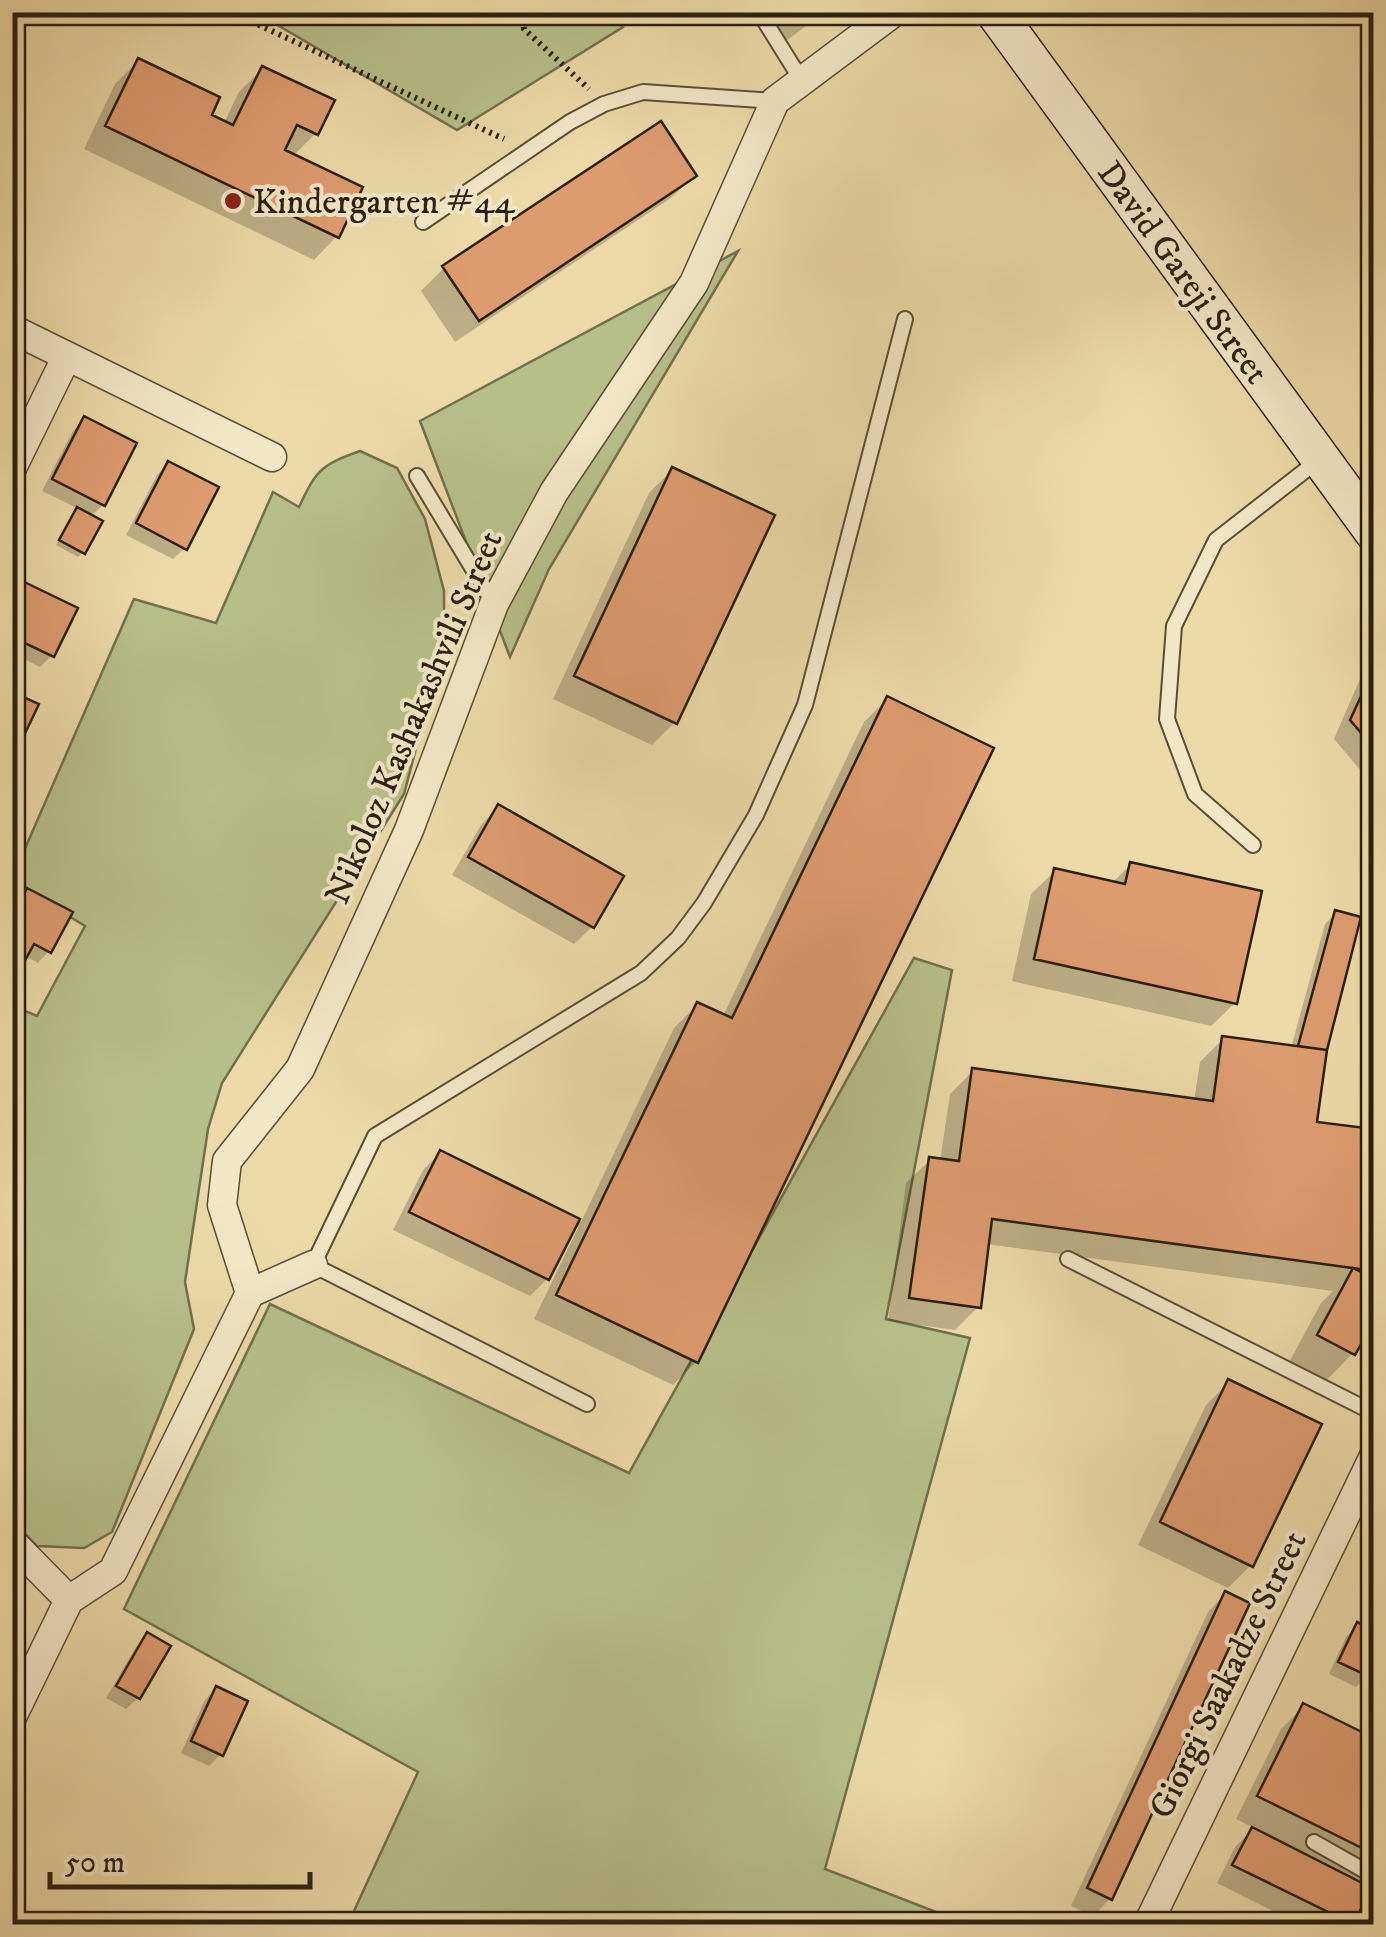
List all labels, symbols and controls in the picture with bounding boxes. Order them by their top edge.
street label: David Gareji Street [1087,153,1278,393]
place label: Kindergarten #44 [253,181,515,225]
marker: Kindergarten #44 [222,190,244,212]
street label: Nikoloz Kashakashvili Street [316,524,514,911]
street label: Giorgi Saakadze Street [1140,1524,1318,1826]
scale bar [50,1827,310,1889]
text: 50 m [65,1845,125,1882]

